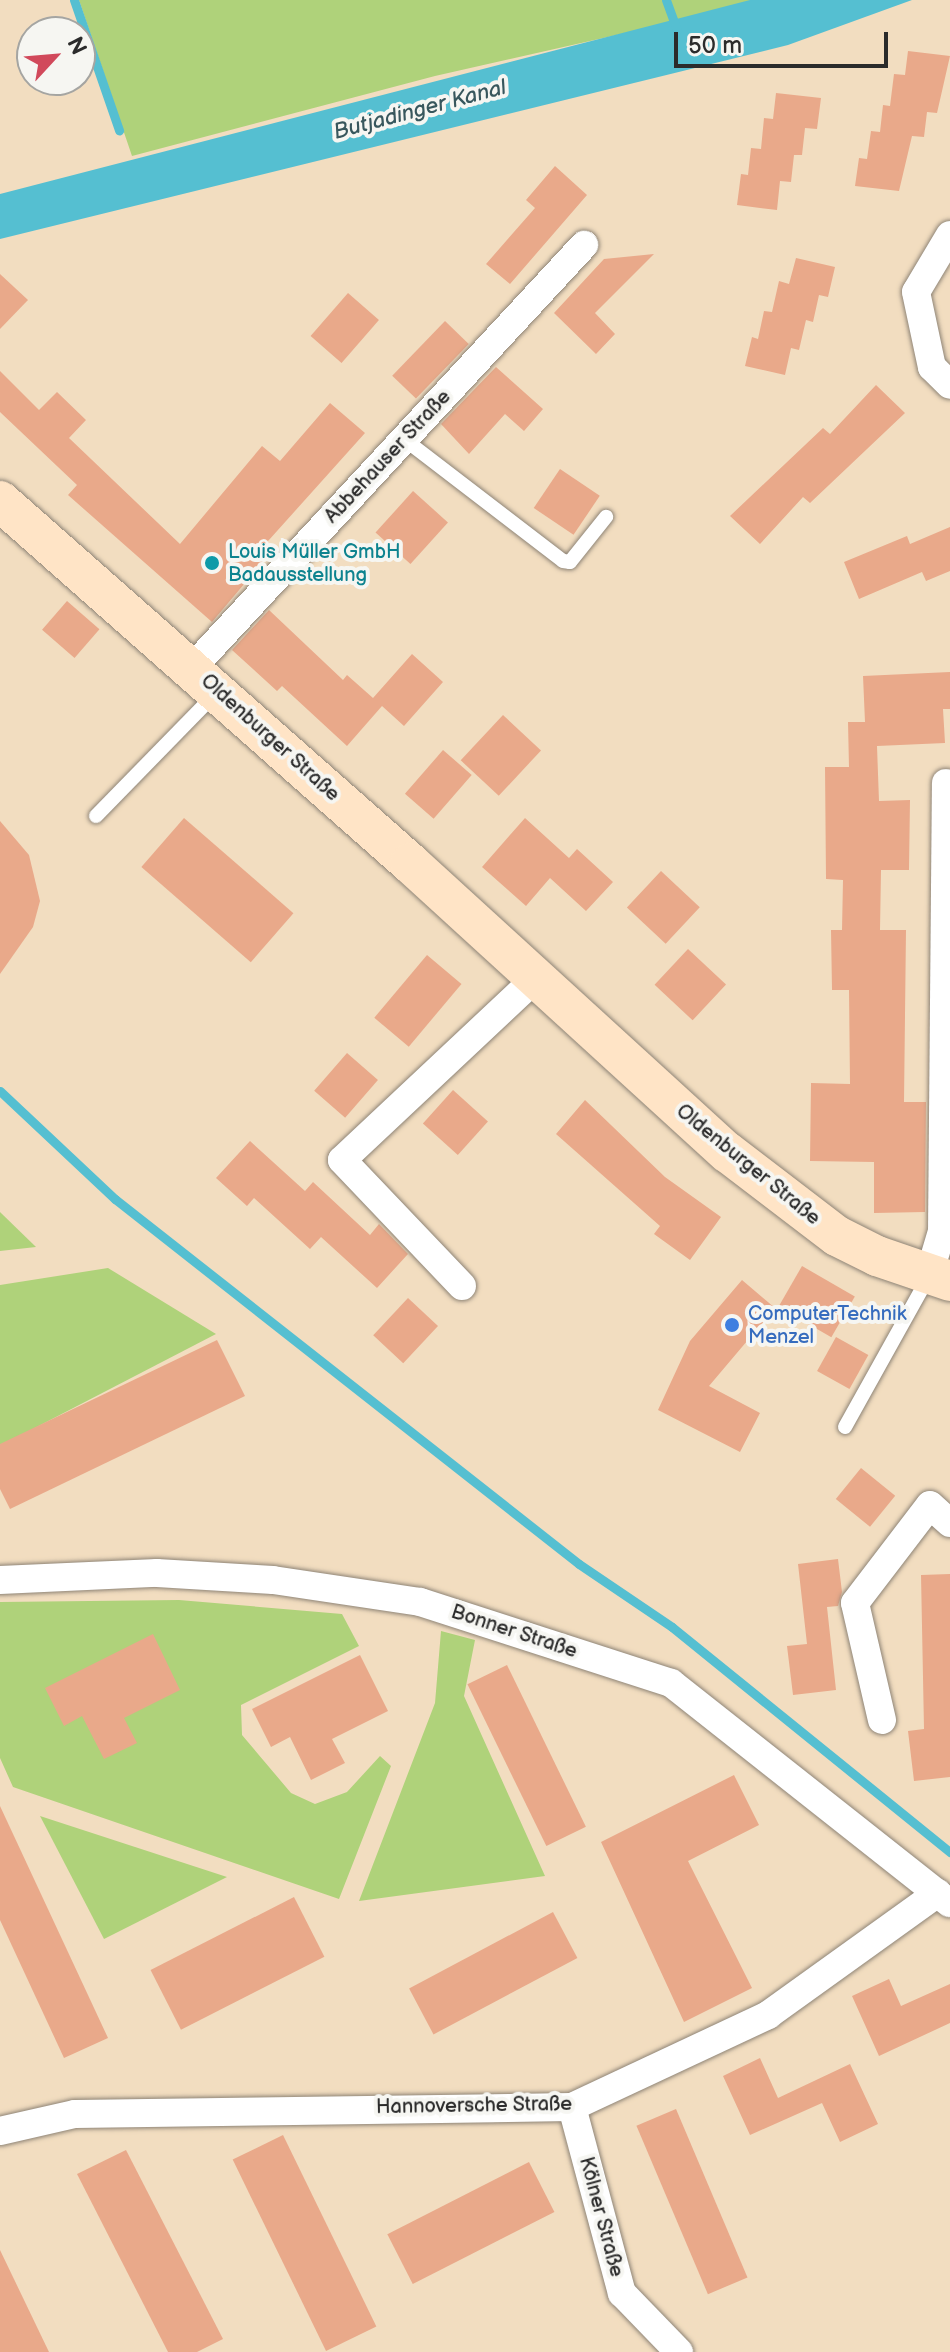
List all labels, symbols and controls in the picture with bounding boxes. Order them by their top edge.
north arrow [16,16,96,96]
scale bar [678,16,892,66]
text: 50 m [688,31,742,60]
text: N [60,33,92,59]
water label: Butjadinger Kanal [331,74,509,146]
street label: Abbehauser Straße [320,385,456,529]
place label: Louis Müller GmbH Badausstellung [228,540,401,587]
marker: Louis Müller GmbH Badausstellung [203,554,221,572]
street label: Oldenburger Straße [196,669,344,807]
street label: Oldenburger Straße [671,1099,825,1231]
place label: ComputerTechnik Menzel [748,1302,907,1349]
marker: ComputerTechnik Menzel [723,1316,741,1334]
street label: Bonner Straße [448,1600,580,1664]
street label: Hannoversche Straße [376,2092,572,2120]
street label: Kölner Straße [573,2154,629,2280]

